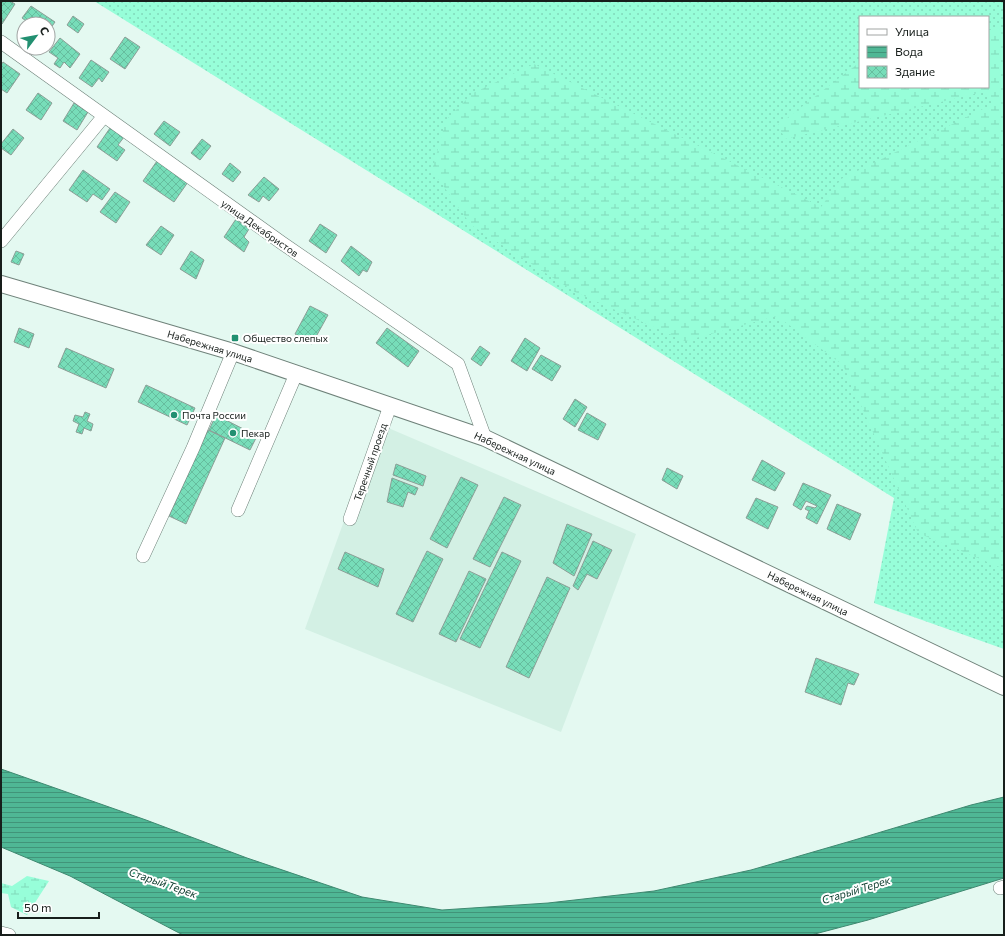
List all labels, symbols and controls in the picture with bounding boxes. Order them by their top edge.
north arrow [16,16,56,56]
legend [859,16,989,88]
text: С [37,24,53,37]
text: Улица [895,24,929,38]
text: Вода [895,44,923,58]
text: Здание [895,64,935,78]
street label: улица Декабристов [219,197,301,259]
street label: Набережная улица [166,327,254,365]
place label: Общество слепых [243,332,329,344]
marker: Общество слепых [230,333,240,343]
place label: Почта России [182,409,246,421]
marker: Почта России [169,410,179,420]
street label: Теречный проезд [351,421,389,502]
place label: Пекар [241,427,270,439]
marker: Пекар [228,428,238,438]
street label: Набережная улица [472,429,558,477]
street label: Набережная улица [766,568,850,618]
water label: Старый Терек [127,865,200,901]
water label: Старый Терек [820,873,893,906]
scale bar [18,894,99,920]
text: 50 m [24,900,52,914]

